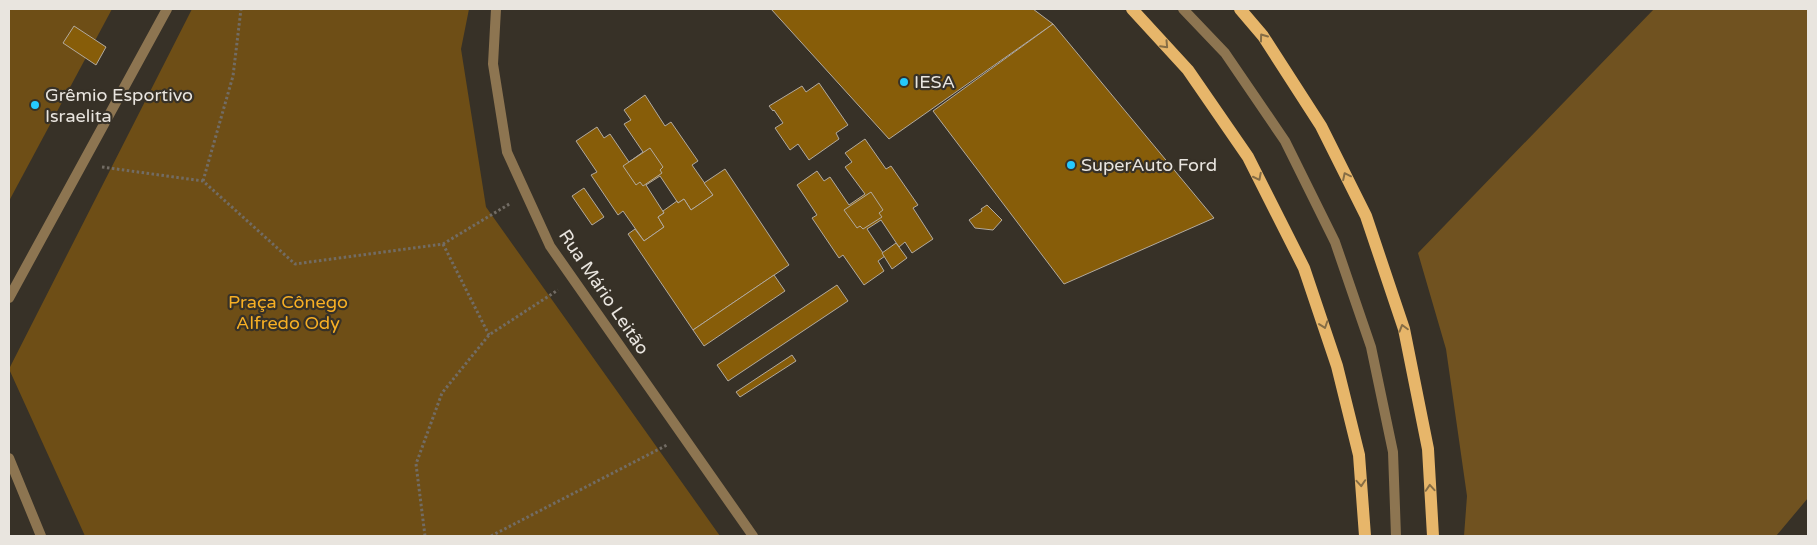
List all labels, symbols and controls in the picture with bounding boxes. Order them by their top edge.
one-way arrow [1260,34,1268,43]
one-way arrow [1159,39,1168,48]
place label: IESA [914,71,955,93]
marker: IESA [898,76,910,88]
place label: Grêmio Esportivo Israelita [45,84,193,127]
marker: Grêmio Esportivo Israelita [29,99,41,111]
place label: SuperAuto Ford [1081,154,1217,176]
marker: SuperAuto Ford [1065,159,1077,171]
one-way arrow [1252,172,1262,181]
one-way arrow [1342,172,1352,181]
street label: Rua Mário Leitão [554,225,654,359]
park label: Praça Cônego Alfredo Ody [228,291,348,334]
one-way arrow [1318,320,1328,329]
one-way arrow [1399,324,1409,332]
one-way arrow [1355,479,1366,487]
one-way arrow [1425,483,1436,491]

